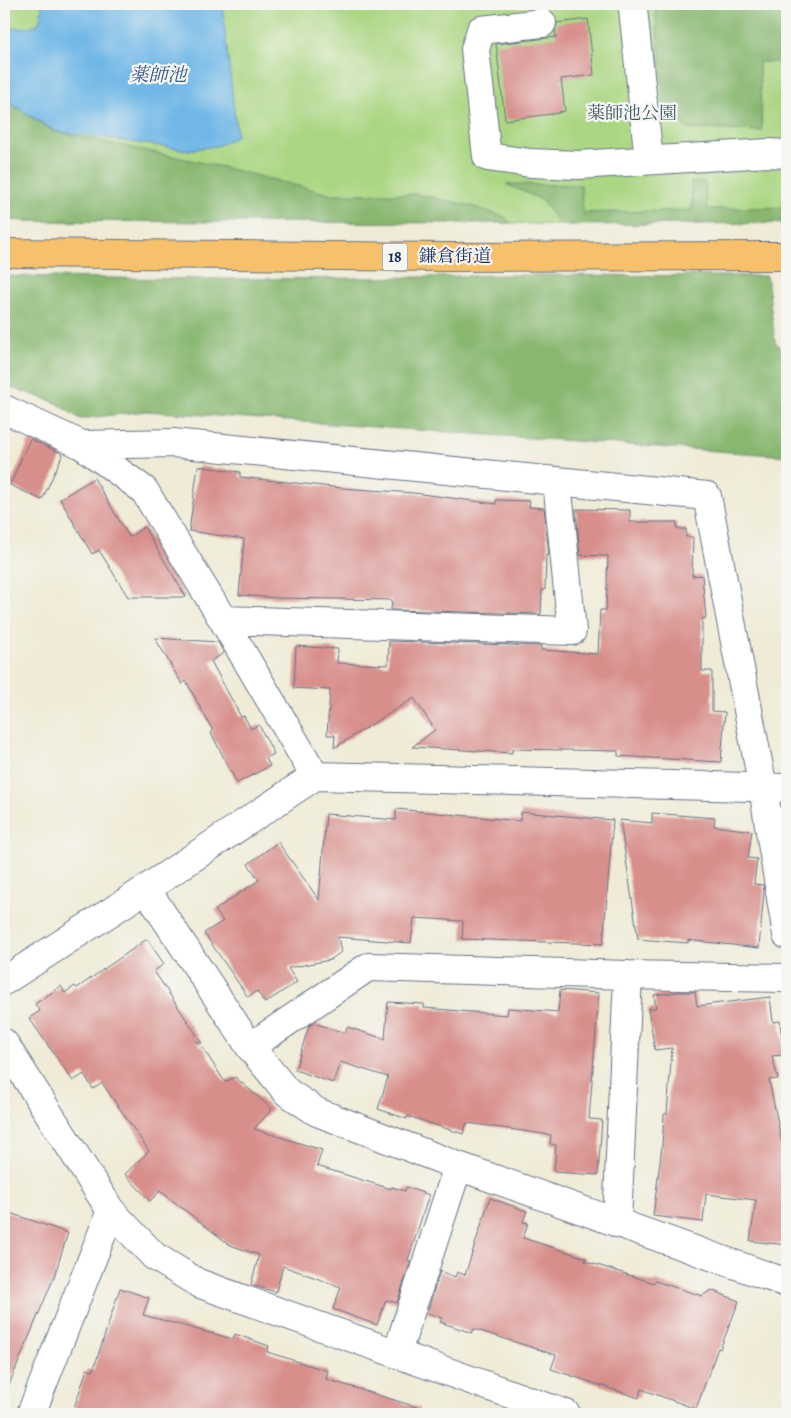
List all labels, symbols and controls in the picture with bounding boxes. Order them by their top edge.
water label: 薬師池 [129,62,188,88]
park label: 薬師池公園 [587,101,677,125]
road number: 18 [382,243,408,270]
street label: 鎌倉街道 [419,244,491,268]

